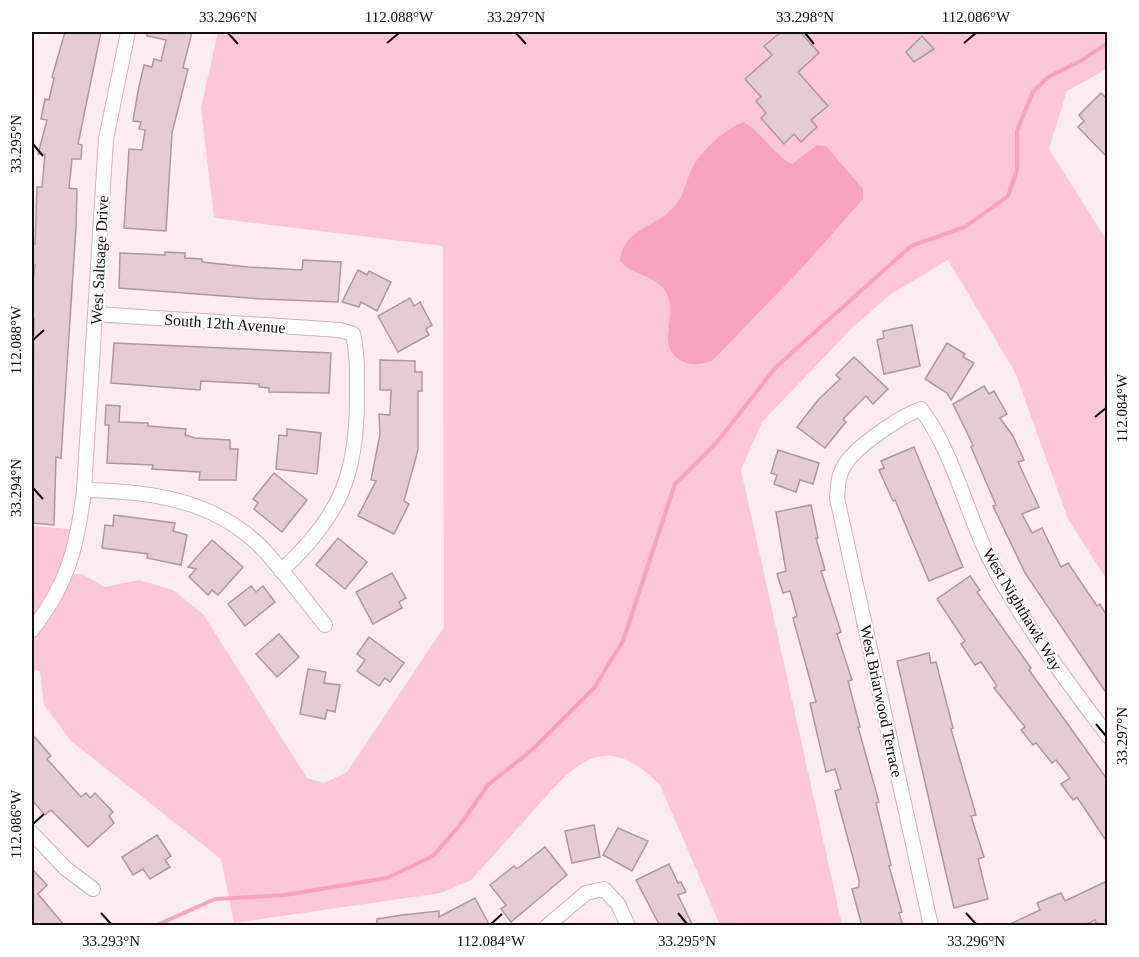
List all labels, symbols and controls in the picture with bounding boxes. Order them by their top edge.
text: 33.296°N [199,9,257,25]
text: 112.088°W [365,9,434,25]
text: 33.297°N [487,9,545,25]
text: 33.298°N [776,9,834,25]
text: 112.086°W [942,9,1011,25]
text: 33.295°N [8,115,24,173]
street label: West Saltsage Drive [88,195,112,325]
text: 112.088°W [8,305,24,374]
street label: South 12th Avenue [164,311,286,336]
text: 112.084°W [1114,373,1130,442]
text: 33.294°N [8,459,24,517]
street label: West Nighthawk Way [979,545,1066,674]
street label: West Briarwood Terrace [857,623,906,779]
text: 33.297°N [1114,707,1130,765]
text: 112.086°W [8,789,24,858]
text: 33.293°N [82,933,140,949]
text: 112.084°W [457,933,526,949]
text: 33.295°N [658,933,716,949]
text: 33.296°N [947,933,1005,949]

